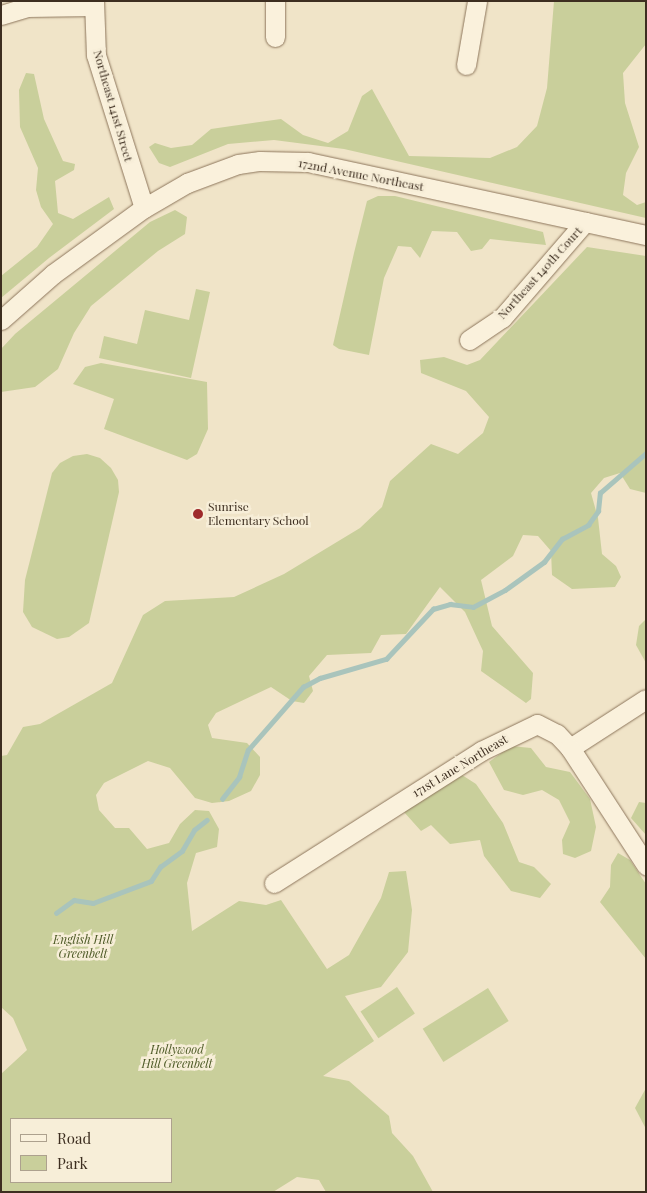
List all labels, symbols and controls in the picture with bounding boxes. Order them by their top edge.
street label: Northeast 141st Street [90,48,136,164]
street label: 172nd Avenue Northeast [297,156,425,194]
street label: Northeast 140th Court [495,224,585,322]
place label: Sunrise Elementary School [208,500,309,528]
marker: Sunrise Elementary School [192,508,204,520]
street label: 171st Lane Northeast [410,732,510,800]
park label: English Hill Greenbelt [53,933,113,961]
park label: Hollywood Hill Greenbelt [141,1043,213,1071]
legend [10,1118,172,1183]
text: Road [57,1128,91,1148]
text: Park [57,1153,88,1173]

